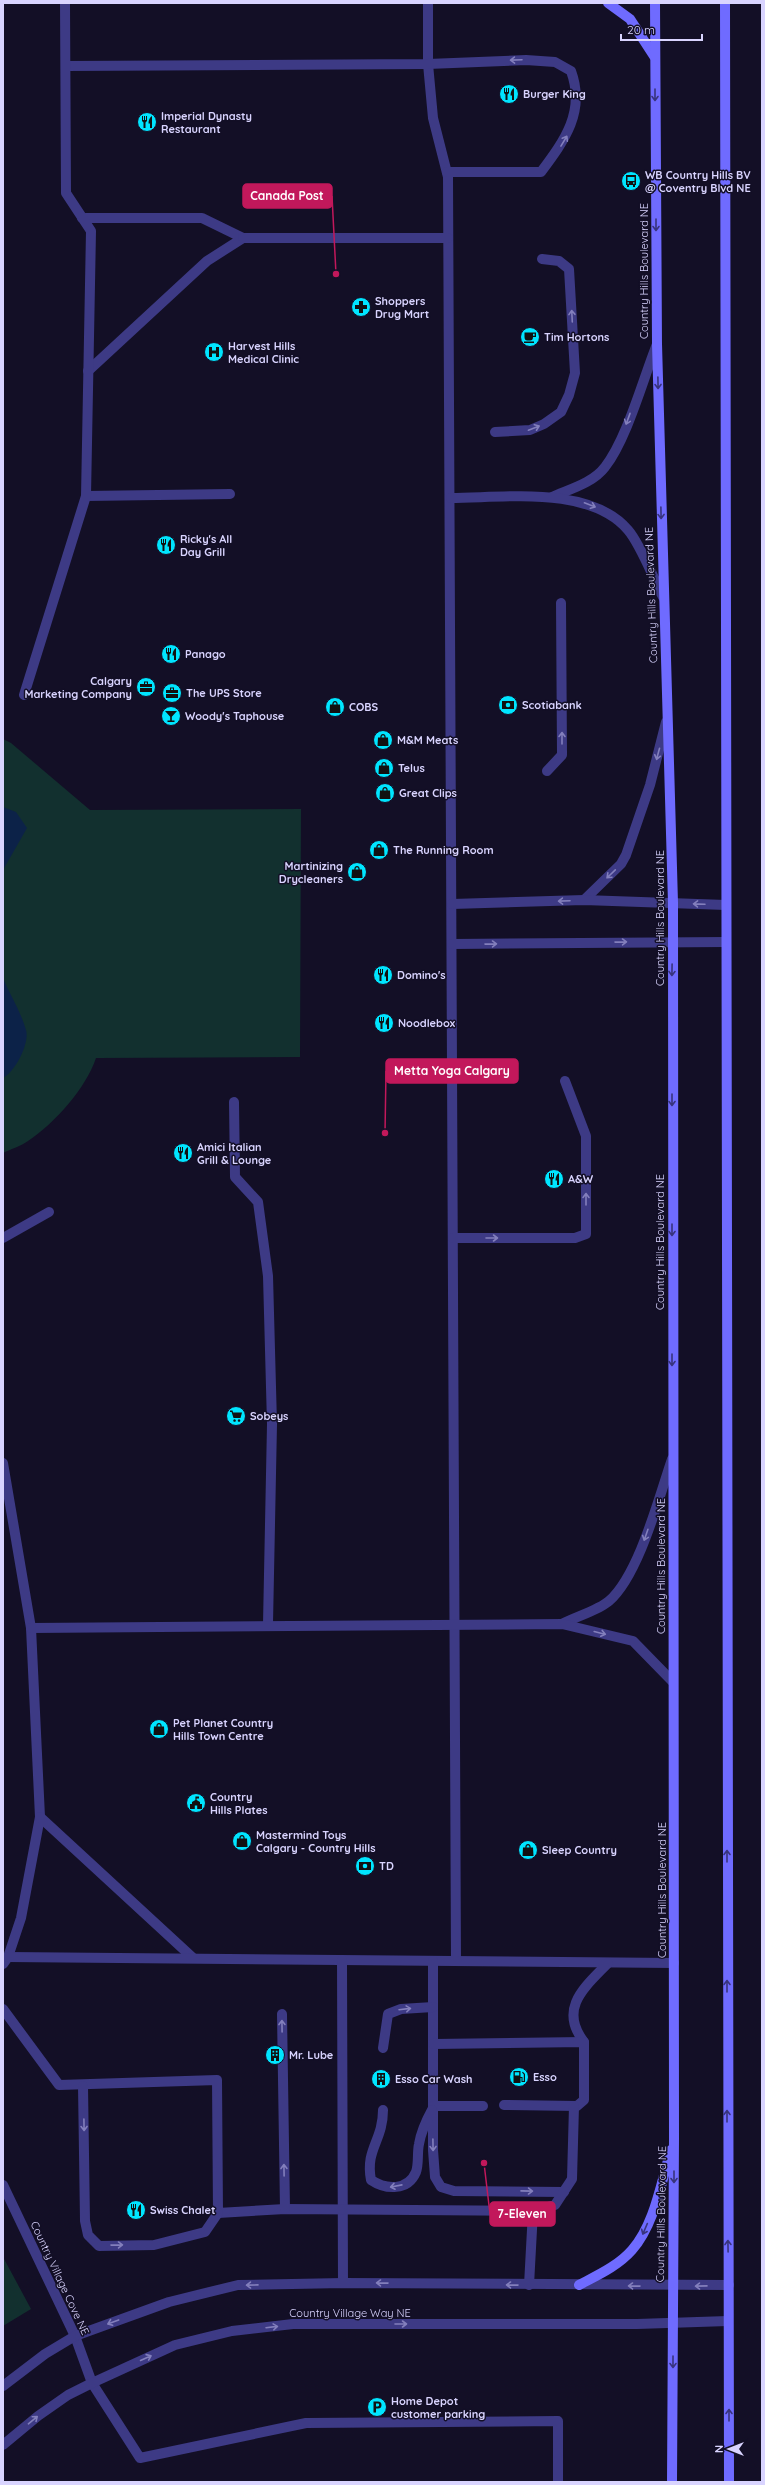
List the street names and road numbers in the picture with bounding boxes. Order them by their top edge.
street label: Country Hills Boulevard NE [637,203,651,339]
street label: Country Hills Boulevard NE [642,527,660,663]
street label: Country Hills Boulevard NE [653,850,667,986]
street label: Country Hills Boulevard NE [653,1174,667,1310]
street label: Country Hills Boulevard NE [654,1498,668,1634]
street label: Country Hills Boulevard NE [655,1822,669,1958]
street label: Country Hills Boulevard NE [653,2146,669,2282]
street label: Country Village Cove NE [27,2219,93,2337]
street label: Country Village Way NE [289,2306,411,2320]

